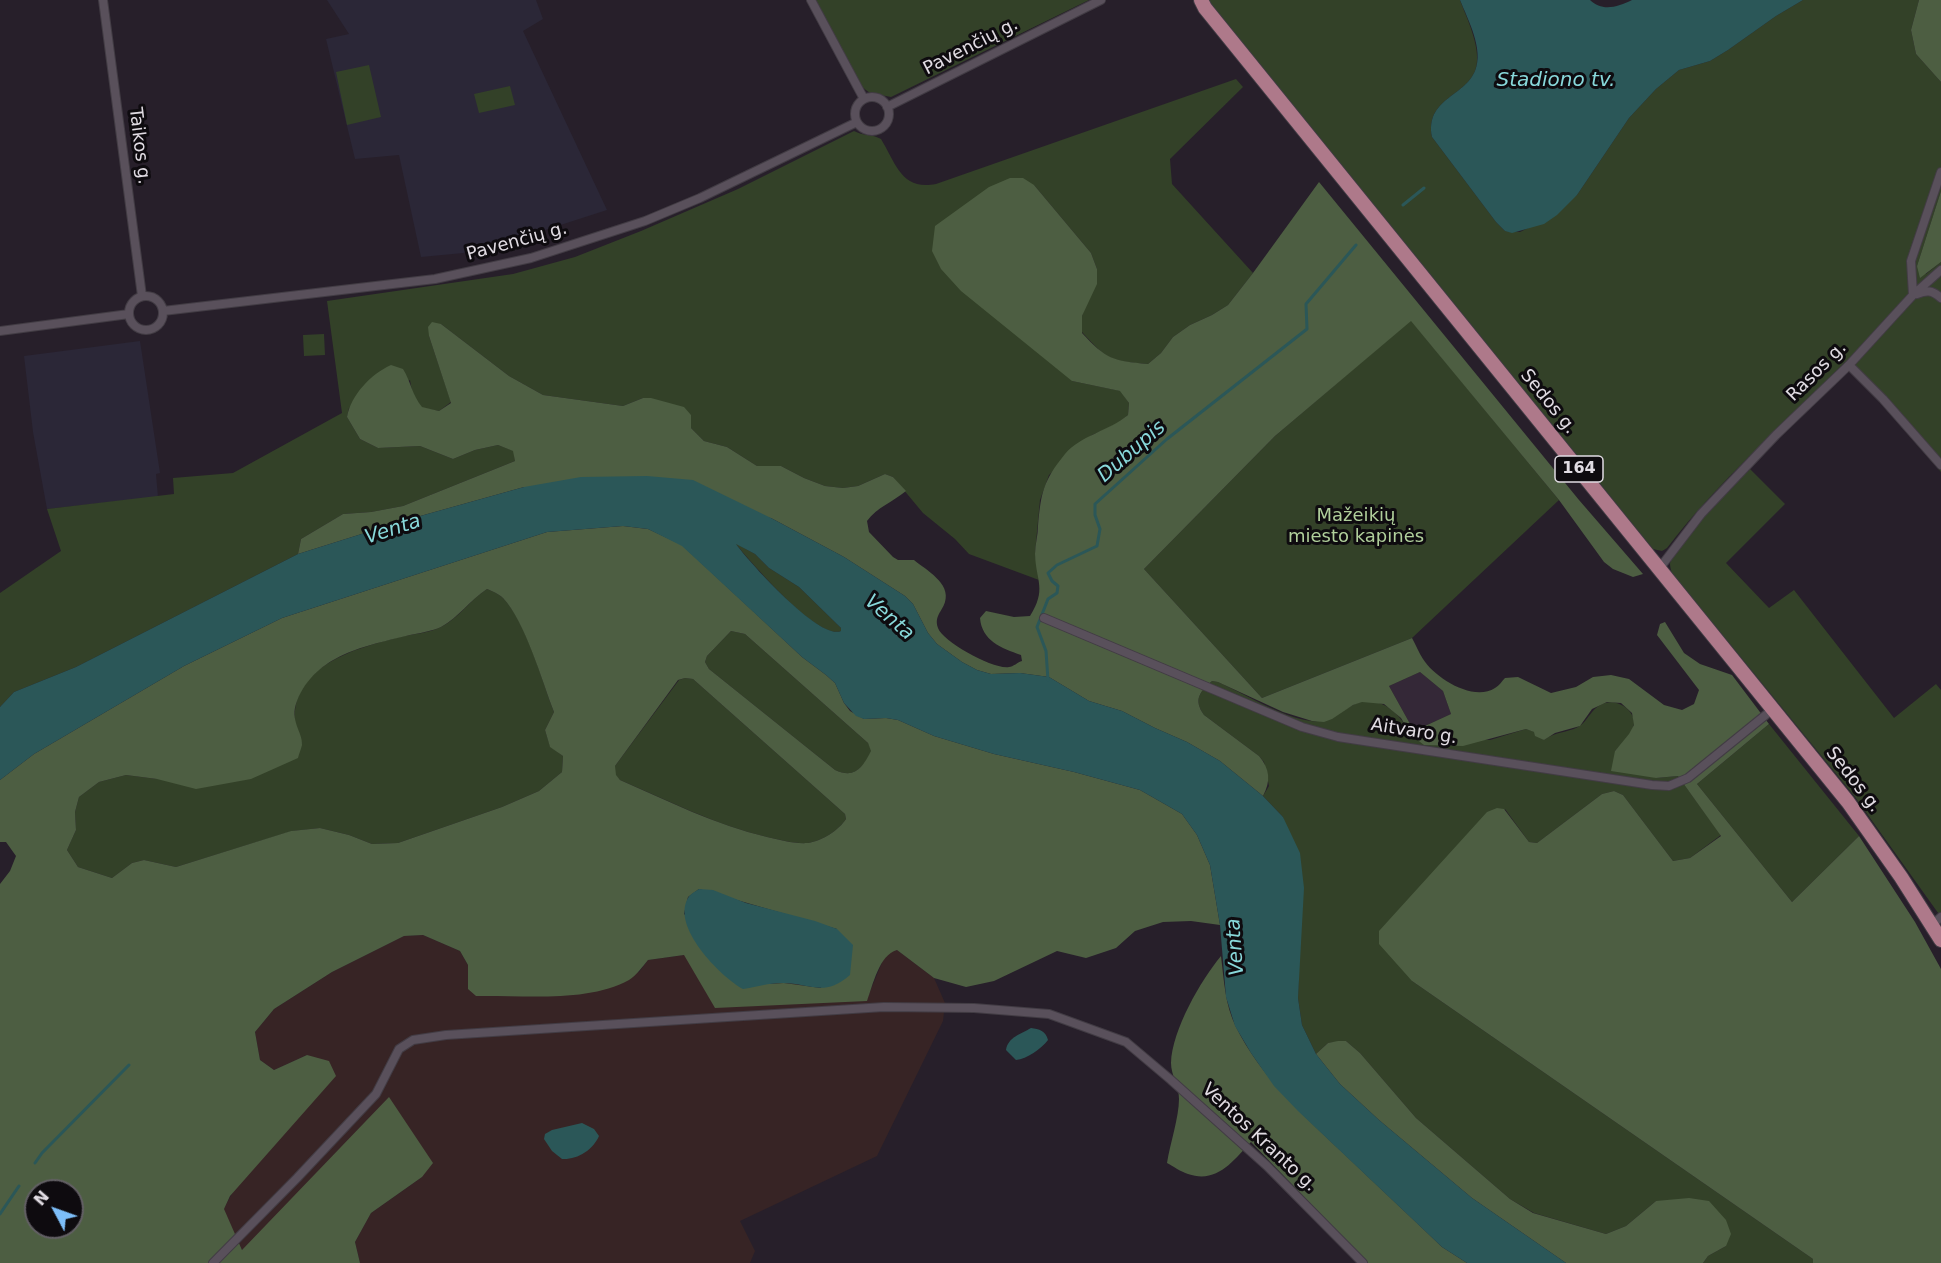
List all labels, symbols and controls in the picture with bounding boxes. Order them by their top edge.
street label: Pavenčių g. [920,14,1022,80]
water label: Stadiono tv. [1497,69,1615,93]
street label: Taikos g. [124,106,154,186]
street label: Pavenčių g. [464,218,570,266]
street label: Rasos g. [1783,338,1851,406]
street label: Sedos g. [1515,365,1581,439]
water label: Dubupis [1093,416,1171,488]
road number: 164 [1555,456,1603,482]
park label: Mažeikių miesto kapinės [1288,505,1424,548]
water label: Venta [362,510,424,550]
water label: Venta [859,590,919,646]
street label: Aitvaro g. [1369,715,1459,749]
street label: Sedos g. [1821,743,1885,817]
water label: Venta [1222,917,1250,977]
street label: Ventos Kranto g. [1197,1079,1321,1197]
north arrow [24,1179,84,1239]
text: N [30,1187,53,1209]

